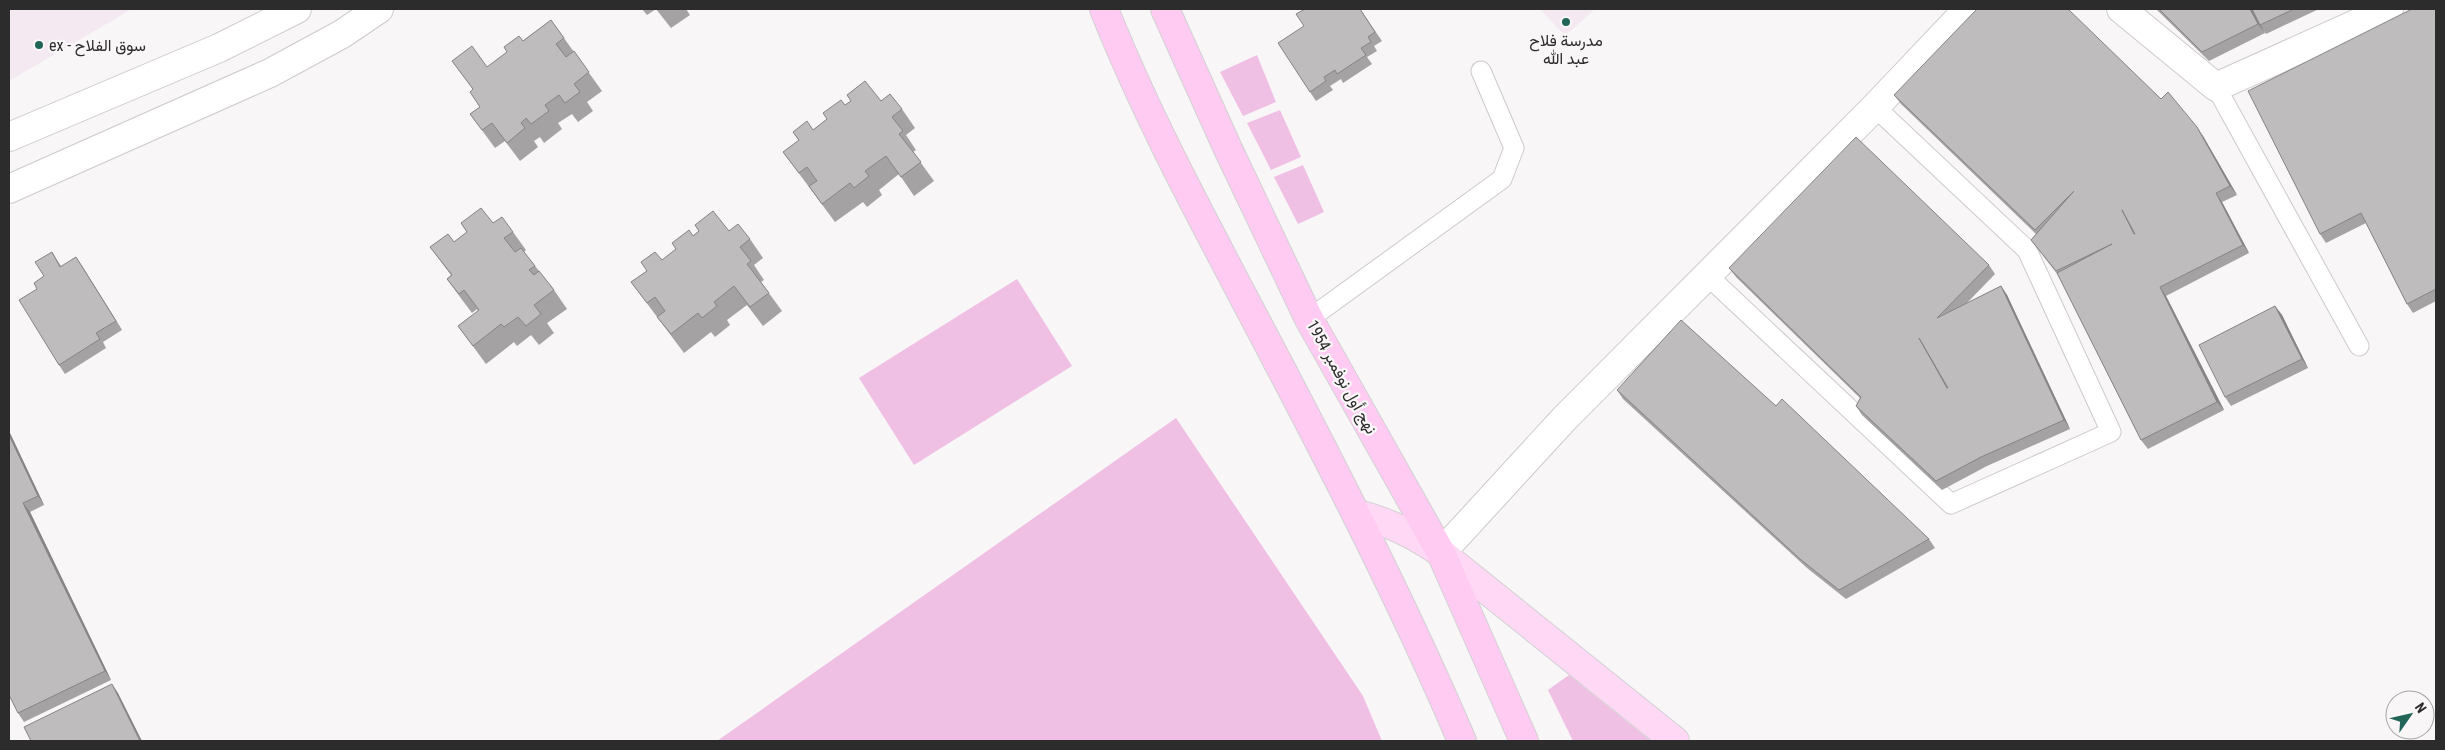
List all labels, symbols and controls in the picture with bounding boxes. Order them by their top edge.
marker: مدرسة فلاح عبد الله [1560,16,1572,28]
place label: مدرسة فلاح عبد الله [1529,31,1603,68]
place label: ex - سوق الفلاح [49,36,146,57]
marker: ex - سوق الفلاح [33,39,45,51]
street label: نهج أول نوفمبر 1954 [1301,317,1381,438]
north arrow [2385,690,2435,740]
text: N [2412,700,2430,716]

